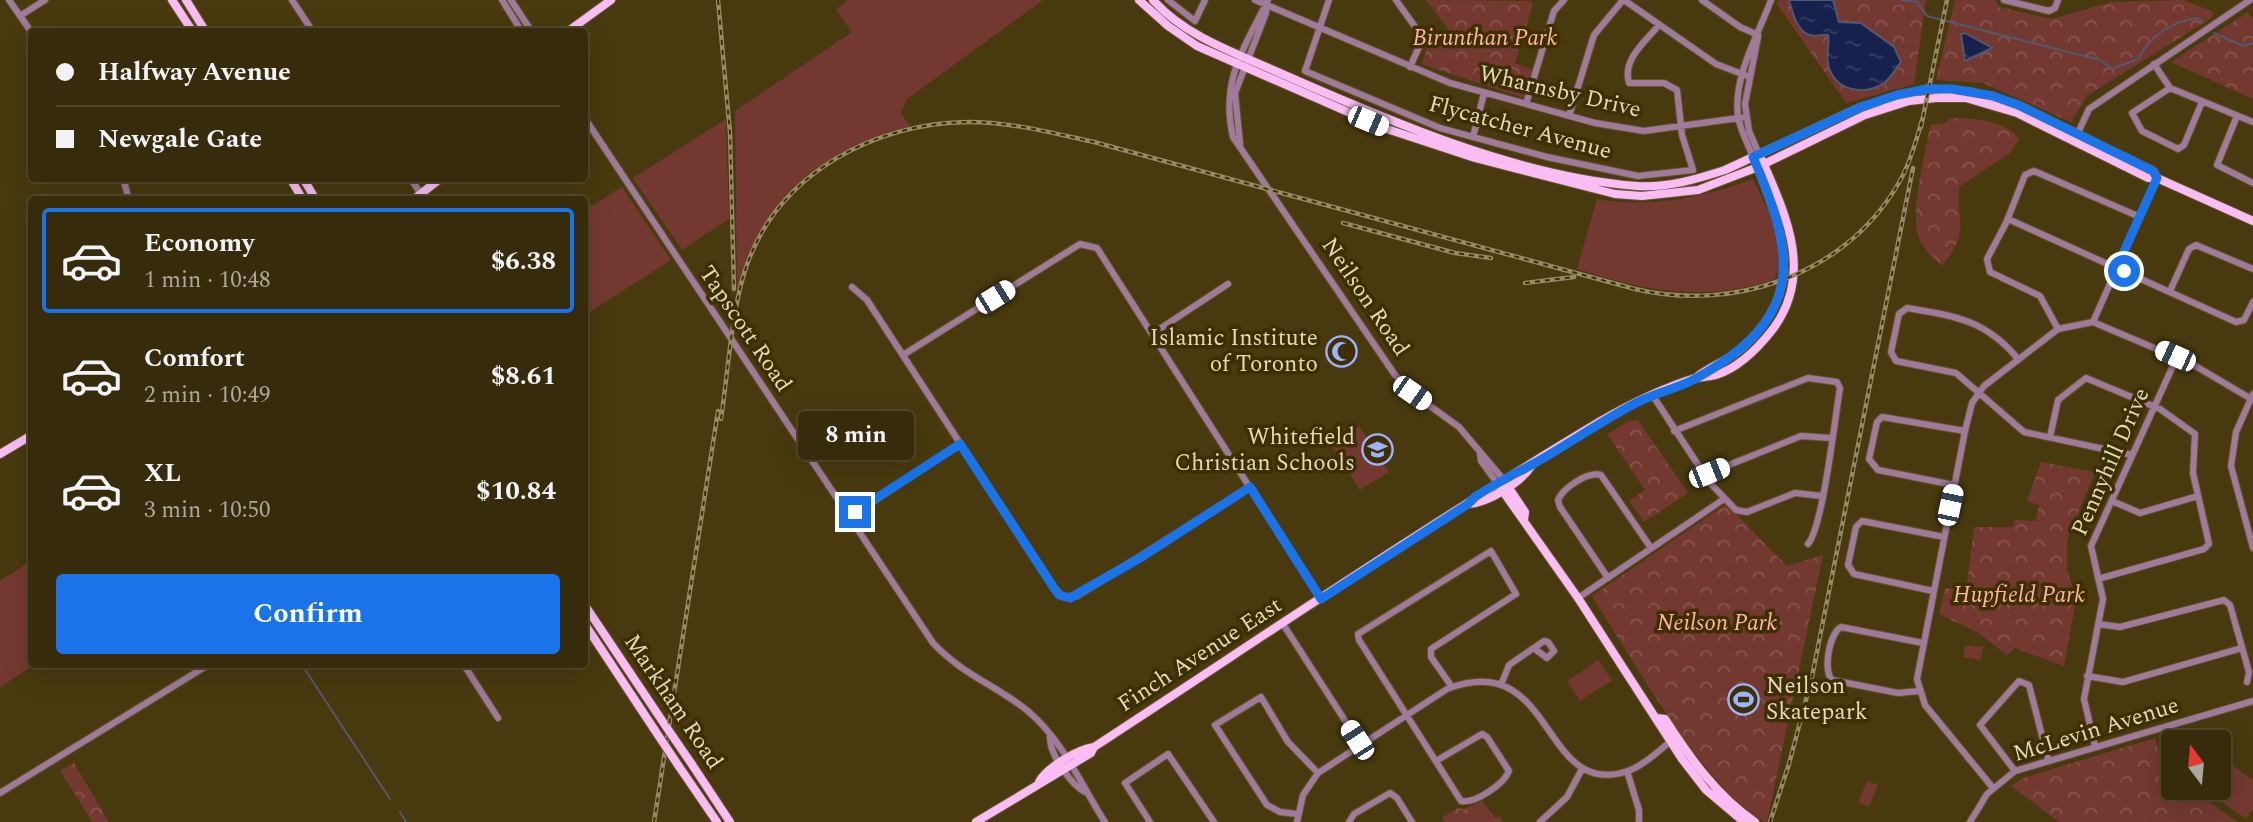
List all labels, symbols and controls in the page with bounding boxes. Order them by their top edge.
park label: Birunthan Park [1412,21,1558,56]
text: Halfway Avenue [98,52,291,92]
street label: Wharnsby Drive [1476,56,1644,128]
street label: Flycatcher Avenue [1425,87,1615,169]
car [1345,103,1392,139]
text: Newgale Gate [98,119,262,159]
text: Economy [144,223,254,263]
icon: car [60,229,123,292]
street label: Neilson Road [1312,231,1418,364]
text: $6.38 [491,241,556,281]
route start [2108,255,2140,287]
street label: Tapscott Road [690,259,800,399]
text: 1 min · 10:48 [144,263,271,298]
car [972,277,1019,317]
place label: Islamic Institute of Toronto [1150,321,1318,382]
mosque icon: Islamic Institute of Toronto [1324,334,1358,368]
text: Comfort [144,338,245,378]
car [2152,338,2199,374]
icon: car [60,344,123,407]
text: $8.61 [491,356,556,396]
car [1389,372,1436,414]
text: 2 min · 10:49 [144,378,271,413]
street label: Pennyhill Drive [2063,382,2159,542]
callout: 8 min [797,410,913,460]
text: 8 min [825,418,887,453]
place label: Whitefield Christian Schools [1174,420,1355,481]
school or university icon: Whitefield Christian Schools [1361,433,1395,467]
text: XL [144,453,181,493]
car [1686,455,1733,491]
icon: car [60,459,123,522]
text: $10.84 [476,471,556,511]
car [1936,482,1965,528]
text: 3 min · 10:50 [144,493,271,528]
route end [839,496,871,528]
button: Confirm [56,574,560,654]
park label: Hupfield Park [1953,578,2085,613]
street label: Finch Avenue East [1111,588,1289,722]
park label: Neilson Park [1657,606,1778,641]
street label: Markham Road [615,627,731,777]
place label: Neilson Skatepark [1766,669,1868,730]
sports icon: Neilson Skatepark [1726,682,1760,716]
street label: McLevin Avenue [2009,688,2183,772]
car [1337,717,1378,763]
north arrow [2161,730,2231,800]
map controls [2161,730,2231,800]

